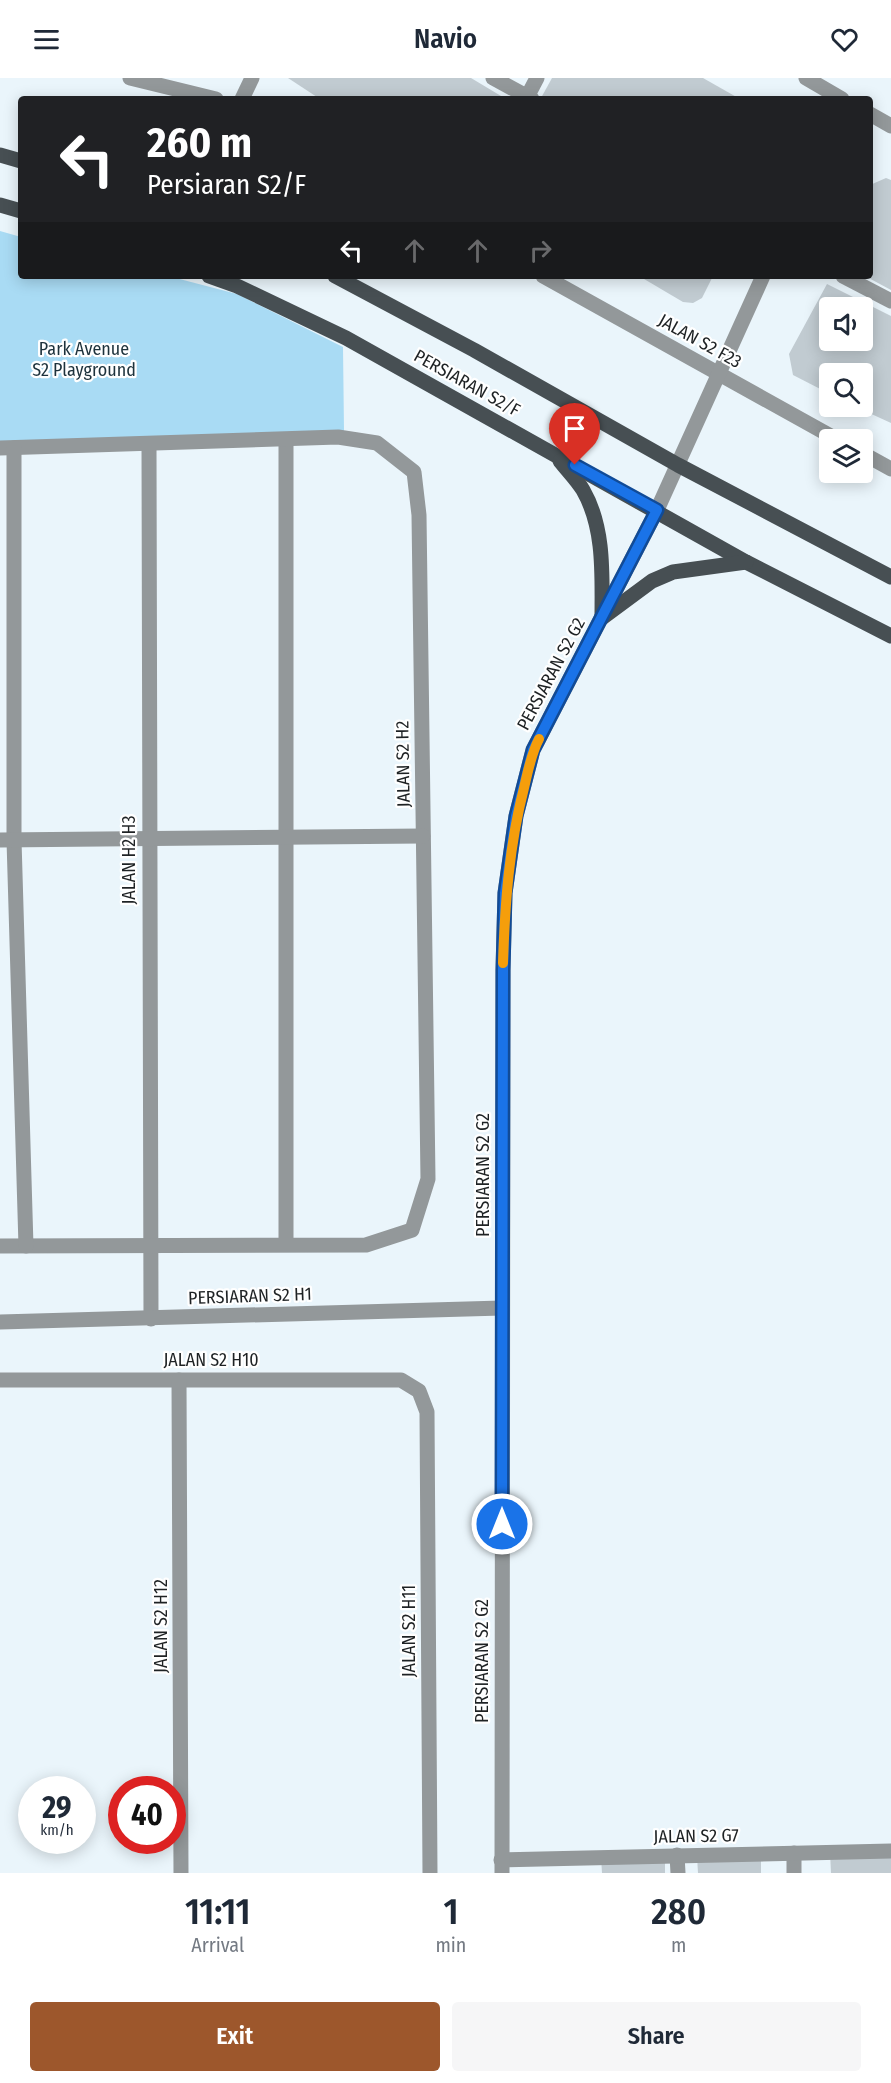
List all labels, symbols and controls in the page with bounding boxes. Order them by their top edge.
icon: menu [30,23,63,56]
text: Navio [414,23,477,55]
icon: heart [828,23,861,56]
text: 260 m [147,118,252,168]
icon: left [48,120,126,198]
text: Persiaran S2/F [147,169,306,201]
icon: left [335,234,368,267]
icon: ahead [398,234,431,267]
icon: ahead [461,234,494,267]
icon: right [524,234,557,267]
map controls [819,297,873,483]
button: sound [819,297,873,351]
street label: JALAN S2 F23 [655,309,745,373]
park label: Park Avenue S2 Playground [32,338,136,381]
street label: PERSIARAN S2/F [410,345,524,421]
button: search [819,363,873,417]
pin [549,403,600,465]
icon: arrive [558,412,591,445]
button: layers [819,429,873,483]
street label: PERSIARAN S2 G2 [512,614,590,734]
street label: JALAN S2 H2 [391,720,415,808]
street label: JALAN H2 H3 [118,815,140,905]
street label: PERSIARAN S2 G2 [472,1113,494,1237]
street label: PERSIARAN S2 H1 [188,1283,312,1309]
street label: JALAN S2 H10 [163,1349,259,1371]
position arrow [470,1492,534,1556]
street label: JALAN S2 H12 [150,1579,172,1673]
street label: JALAN S2 H11 [398,1585,420,1677]
street label: PERSIARAN S2 G2 [471,1599,493,1723]
speed limit sign: 40 [108,1776,186,1854]
text: 29 [42,1790,72,1826]
text: km/h [40,1821,74,1839]
street label: JALAN S2 G7 [653,1824,739,1848]
text: 11:11 [185,1890,251,1934]
text: 1 [443,1890,458,1934]
text: 280 [651,1890,706,1934]
text: Arrival [191,1933,244,1957]
text: min [435,1933,466,1957]
text: m [671,1933,686,1957]
button: Exit [30,2002,440,2071]
button: Share [452,2002,861,2071]

